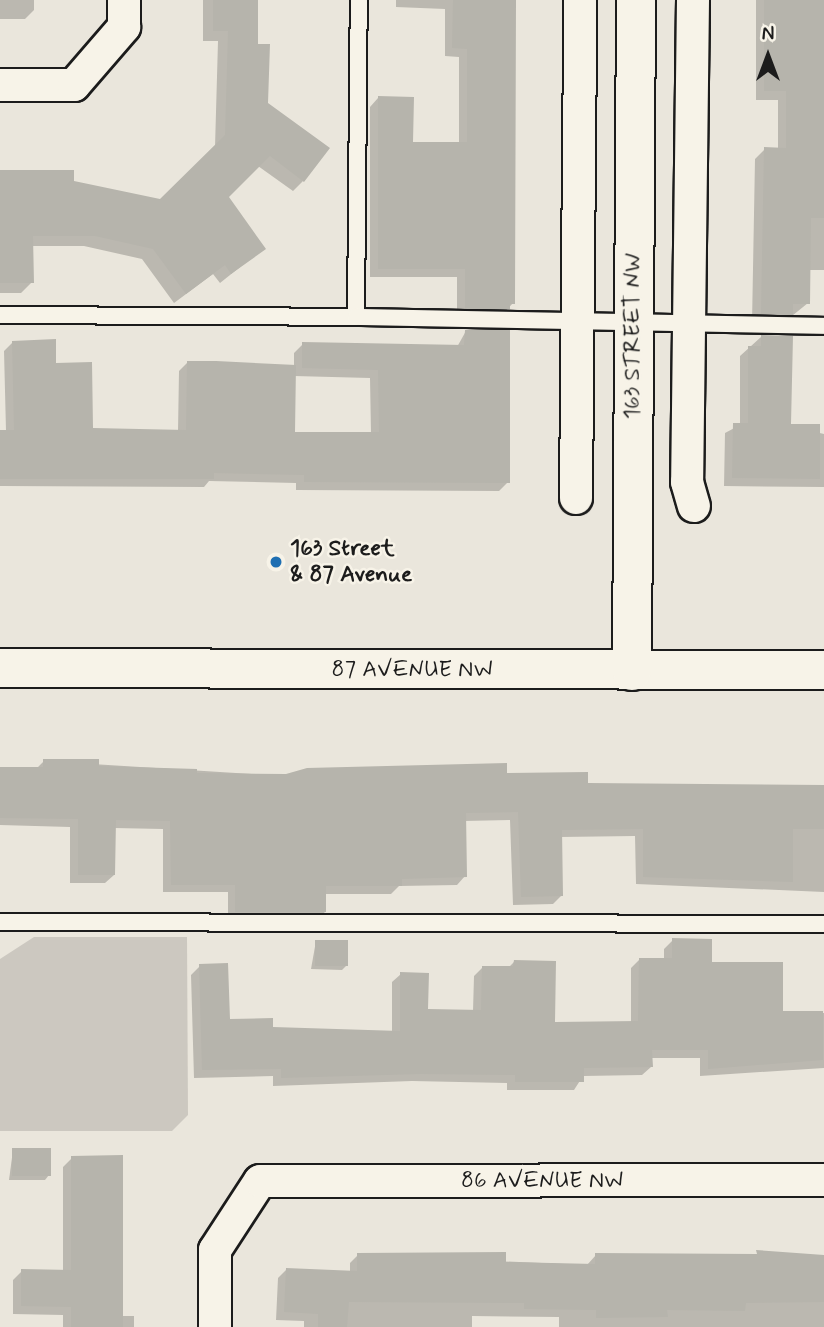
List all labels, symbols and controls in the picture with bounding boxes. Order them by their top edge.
north arrow [733,21,803,91]
text: N [762,22,774,47]
street label: 163 STREET NW [619,253,647,419]
place label: 163 Street & 87 Avenue [290,535,412,589]
marker: 163 Street & 87 Avenue [268,554,284,570]
street label: 87 AVENUE NW [332,656,492,684]
street label: 86 AVENUE NW [461,1167,623,1195]

